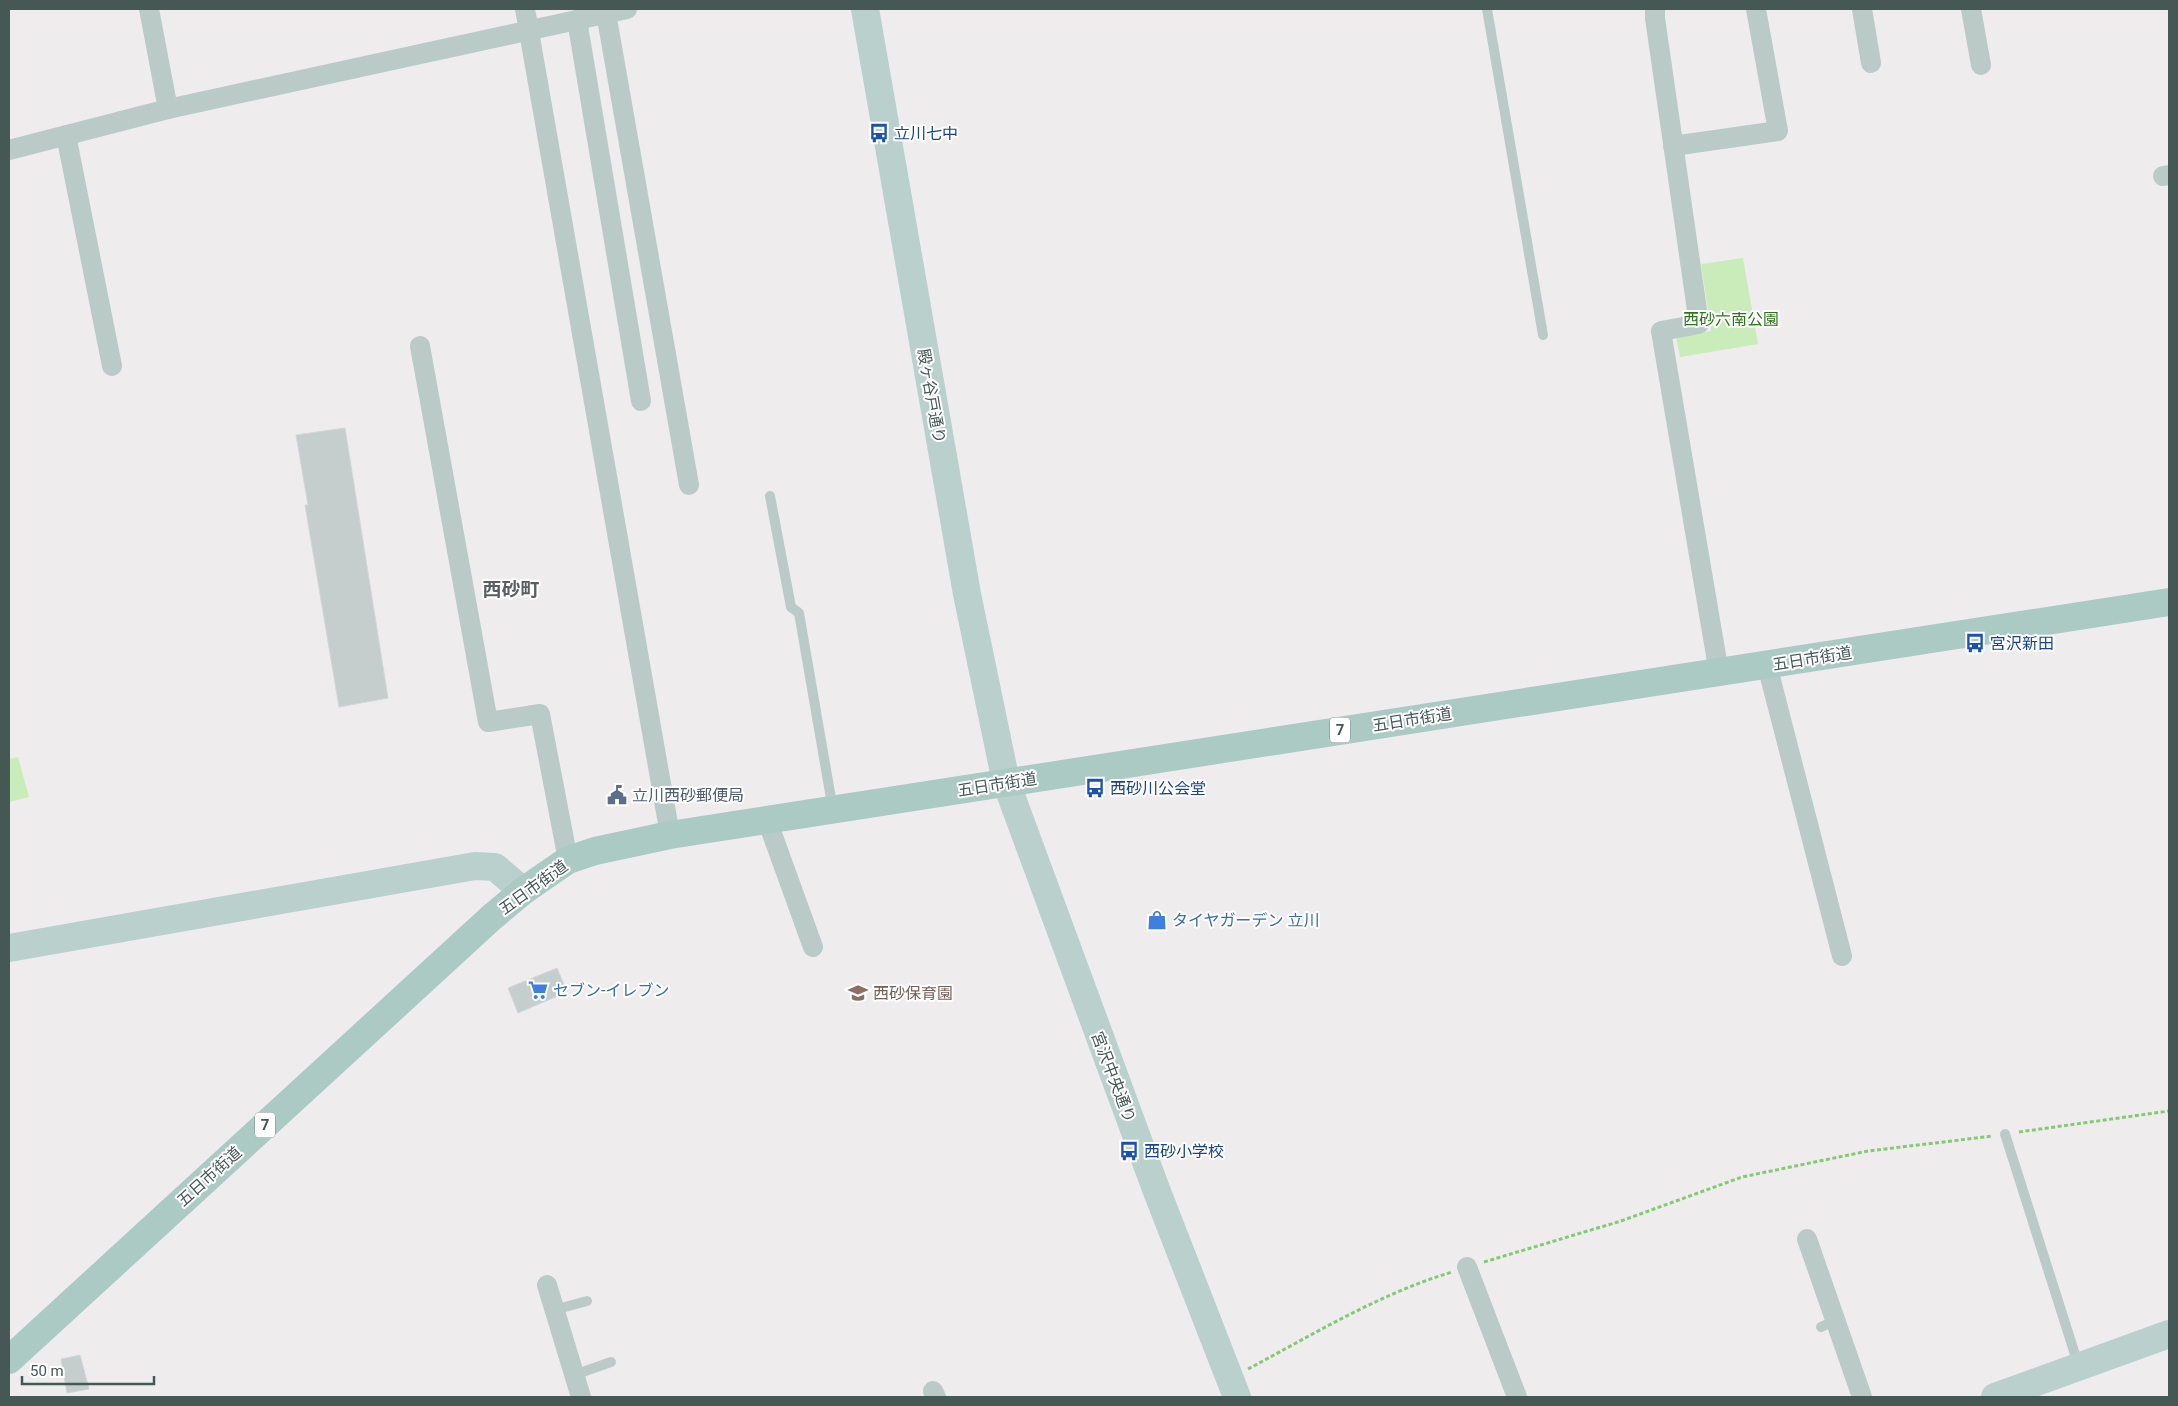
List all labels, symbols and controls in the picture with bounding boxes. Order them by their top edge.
bus stop icon: 立川七中 [868,122,890,144]
place label: 立川七中 [894,124,958,143]
park label: 西砂六南公園 [1683,310,1779,329]
street label: 殿ヶ谷戸通り [914,347,949,445]
district label: 西砂町 [482,578,540,601]
bus stop icon: 宮沢新田 [1964,632,1986,654]
place label: 宮沢新田 [1990,634,2054,653]
street label: 五日市街道 [1771,643,1853,674]
street label: 五日市街道 [1371,704,1453,735]
road number: 7 [1330,718,1350,742]
street label: 五日市街道 [956,769,1038,800]
bus stop icon: 西砂川公会堂 [1084,777,1106,799]
place label: 西砂川公会堂 [1110,779,1206,798]
public building icon: 立川西砂郵便局 [606,784,628,806]
place label: 立川西砂郵便局 [632,786,744,805]
street label: 五日市街道 [495,856,571,919]
shop icon: タイヤガーデン 立川 [1146,909,1168,931]
place label: タイヤガーデン 立川 [1172,911,1320,930]
supermarket icon: セブン-イレブン [527,979,549,1001]
place label: セブン-イレブン [553,981,669,1000]
school or university icon: 西砂保育園 [847,982,869,1004]
place label: 西砂保育園 [873,984,953,1003]
street label: 宮沢中央通り [1087,1029,1140,1125]
road number: 7 [255,1112,275,1138]
bus stop icon: 西砂小学校 [1118,1140,1140,1162]
place label: 西砂小学校 [1144,1142,1224,1161]
street label: 五日市街道 [173,1143,245,1210]
scale bar [22,1354,155,1386]
text: 50 m [30,1362,64,1380]

